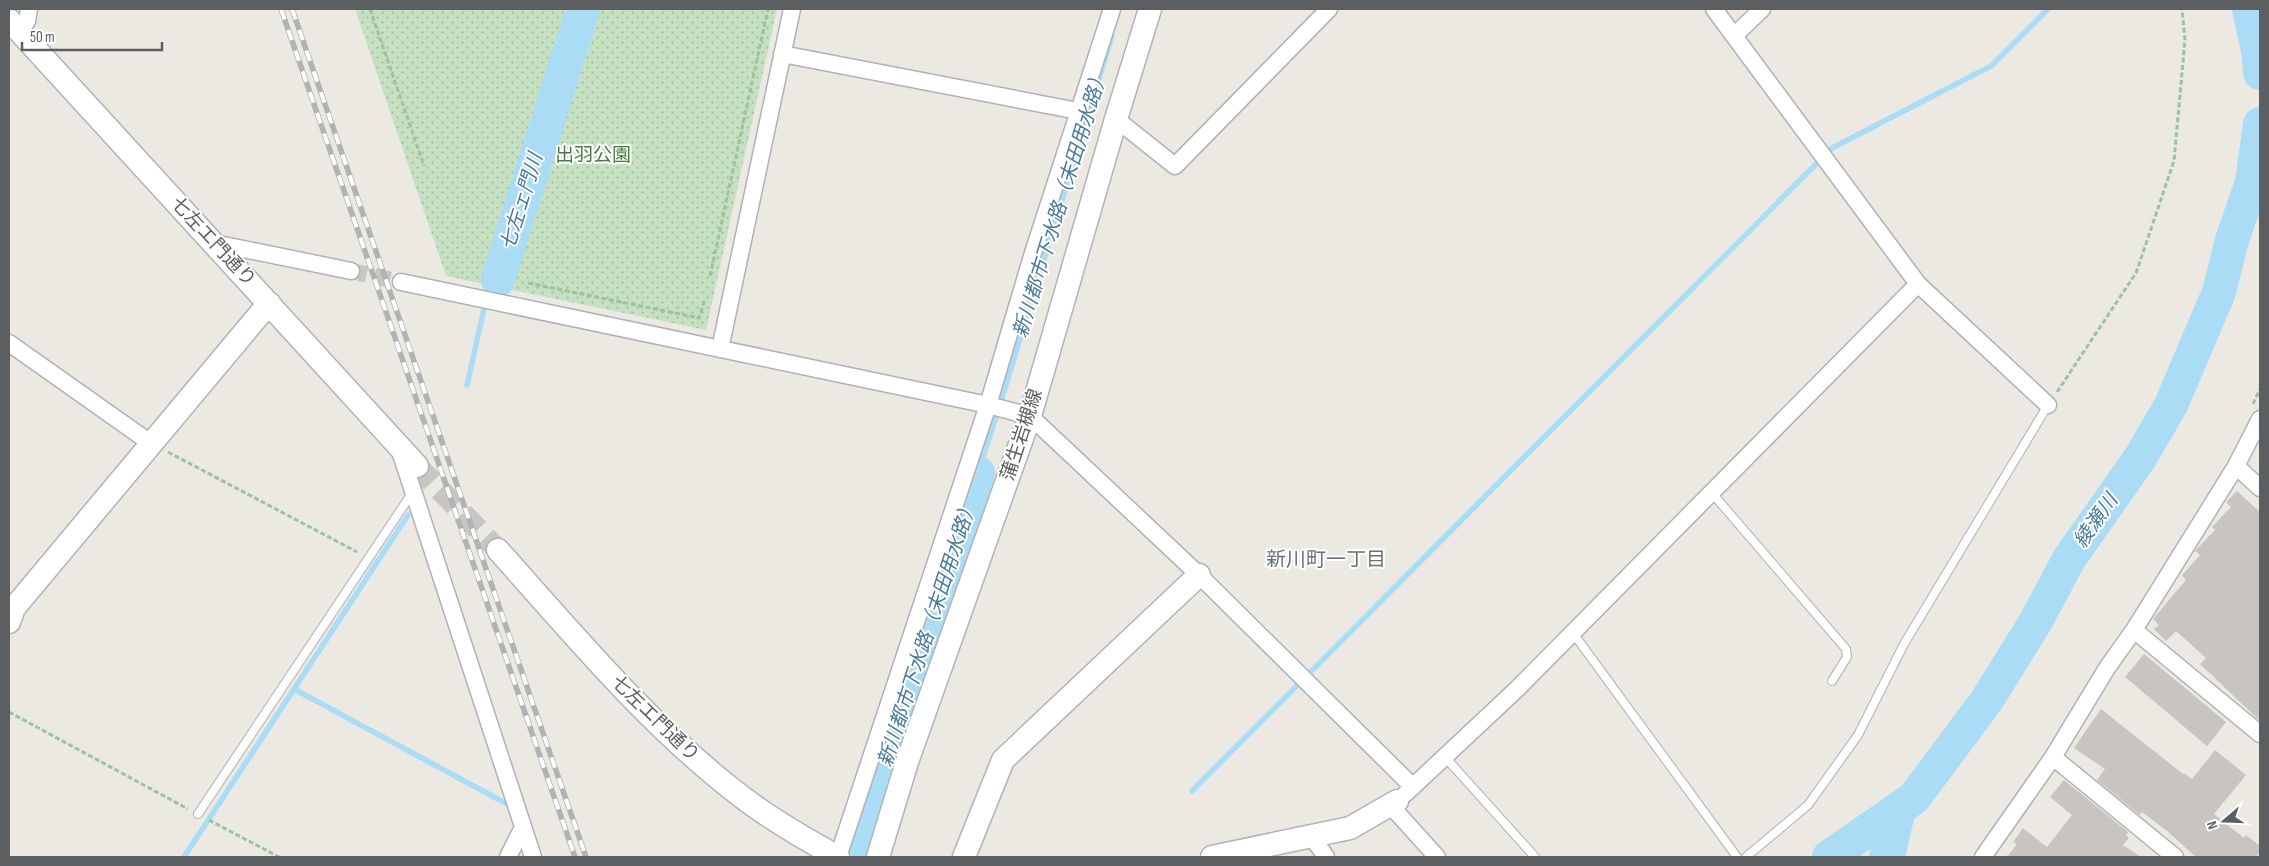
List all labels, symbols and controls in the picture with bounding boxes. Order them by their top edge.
scale bar [22,20,162,52]
text: 50 m [30,28,55,47]
water label: 新川都市下水路（末田用水路） [1009,66,1113,340]
park label: 出羽公園 [555,144,631,167]
water label: 七左ェ門川 [496,149,549,253]
street label: 七左エ門通り [166,192,260,292]
street label: 蒲生岩槻線 [996,386,1048,484]
water label: 綾瀬川 [2069,488,2124,552]
water label: 新川都市下水路（末田用水路） [873,496,983,770]
district label: 新川町一丁目 [1266,548,1386,572]
street label: 七左エ門通り [606,671,704,767]
north arrow [2199,796,2249,846]
text: N [2203,819,2221,831]

